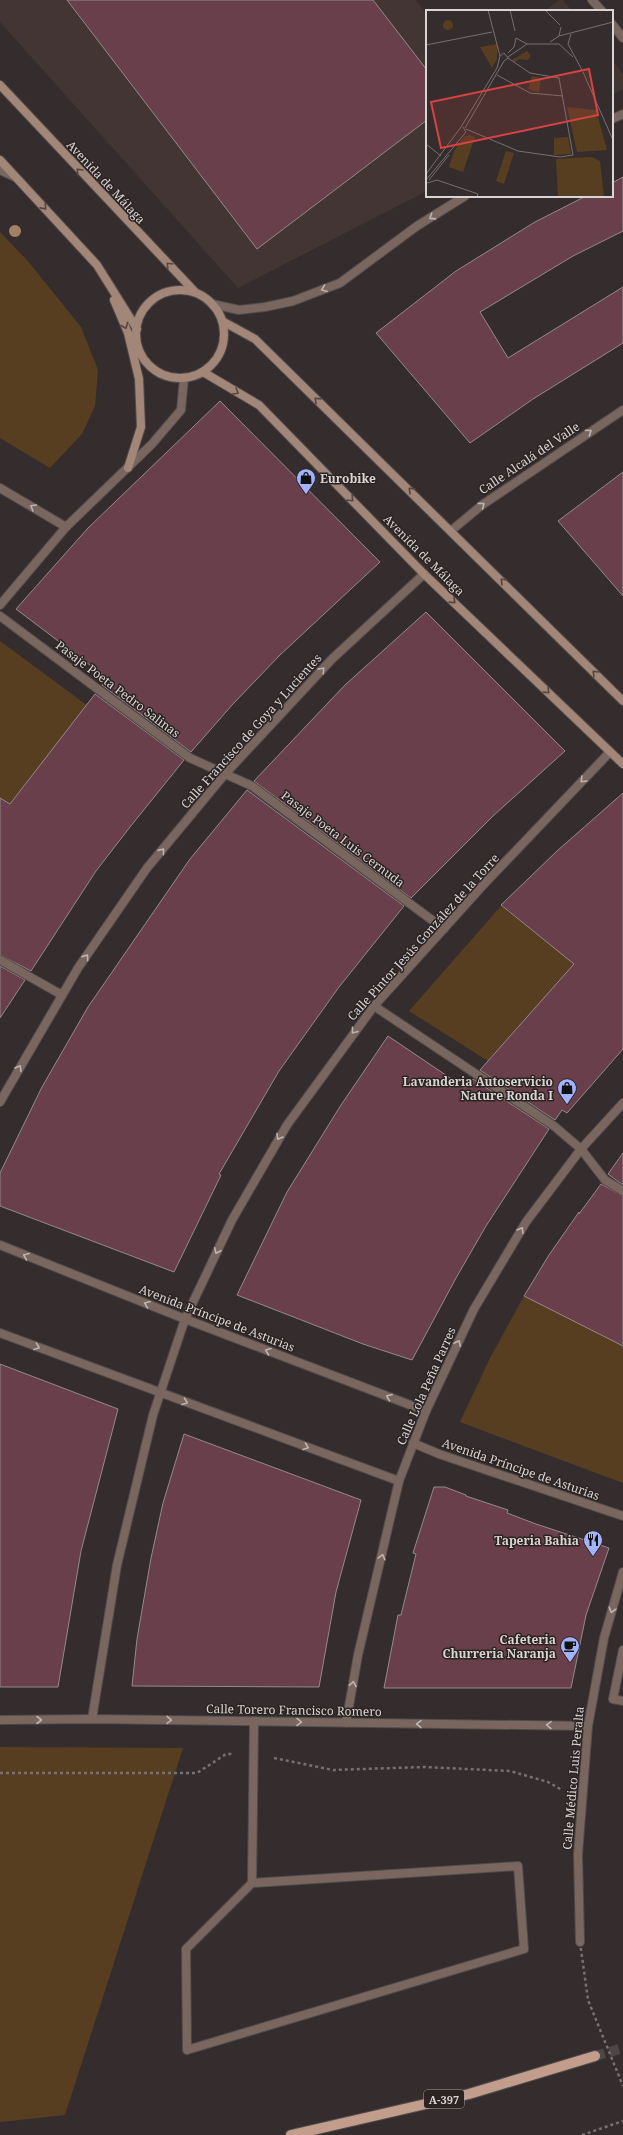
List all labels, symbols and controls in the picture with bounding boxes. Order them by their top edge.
inset map [426,10,613,197]
street label: Avenida de Málaga [63,137,149,228]
one-way arrow [77,168,84,176]
one-way arrow [40,202,47,210]
one-way arrow [429,212,436,220]
one-way arrow [166,262,173,270]
one-way arrow [321,285,328,293]
one-way arrow [121,323,129,330]
one-way arrow [232,387,239,394]
one-way arrow [314,397,322,404]
street label: Calle Alcalá del Valle [475,418,583,498]
one-way arrow [585,429,592,437]
shop icon: Eurobike [295,467,317,495]
place label: Eurobike [320,470,376,487]
one-way arrow [408,487,416,495]
one-way arrow [346,494,354,502]
one-way arrow [477,503,484,510]
one-way arrow [30,505,37,512]
street label: Avenida de Málaga [380,511,469,600]
one-way arrow [500,578,508,586]
one-way arrow [448,596,455,603]
street label: Pasaje Poeta Pedro Salinas [52,637,184,741]
street label: Calle Francisco de Goya y Lucientes [177,650,325,812]
one-way arrow [317,667,325,675]
one-way arrow [592,670,600,678]
one-way arrow [542,686,550,694]
one-way arrow [581,775,588,783]
street label: Pasaje Poeta Luis Cernuda [278,787,408,891]
one-way arrow [157,848,164,856]
street label: Calle Pintor Jesús González de la Torre [343,850,503,1024]
one-way arrow [81,954,89,961]
one-way arrow [352,1027,359,1034]
one-way arrow [15,1065,22,1072]
place label: Lavanderia Autoservicio Nature Ronda I [403,1073,553,1104]
shop icon: Lavanderia Autoservicio Nature Ronda I [556,1077,578,1105]
one-way arrow [277,1133,284,1140]
one-way arrow [516,1227,523,1234]
one-way arrow [214,1247,222,1255]
one-way arrow [22,1252,29,1260]
street label: Avenida Príncipe de Asturias [137,1280,297,1356]
one-way arrow [143,1300,150,1308]
street label: Calle Lola Peña Parres [392,1324,460,1448]
one-way arrow [453,1340,461,1348]
one-way arrow [33,1342,40,1350]
one-way arrow [264,1347,271,1355]
one-way arrow [386,1394,393,1402]
one-way arrow [181,1397,188,1405]
street label: Avenida Príncipe de Asturias [440,1434,602,1504]
one-way arrow [303,1443,310,1451]
restaurant icon: Taperia Bahia [582,1529,604,1557]
place label: Taperia Bahia [494,1532,579,1549]
one-way arrow [377,1554,385,1561]
one-way arrow [608,1606,617,1613]
place label: Cafeteria Churreria Naranja [442,1631,556,1662]
cafe icon: Cafeteria Churreria Naranja [559,1635,581,1663]
one-way arrow [348,1681,357,1687]
street label: Calle Torero Francisco Romero [206,1700,382,1720]
street label: Calle Médico Luis Peralta [558,1705,588,1850]
one-way arrow [36,1716,42,1724]
one-way arrow [166,1716,172,1724]
one-way arrow [296,1718,302,1726]
one-way arrow [416,1719,422,1728]
one-way arrow [546,1721,552,1729]
road number: A-397 [424,2090,464,2108]

